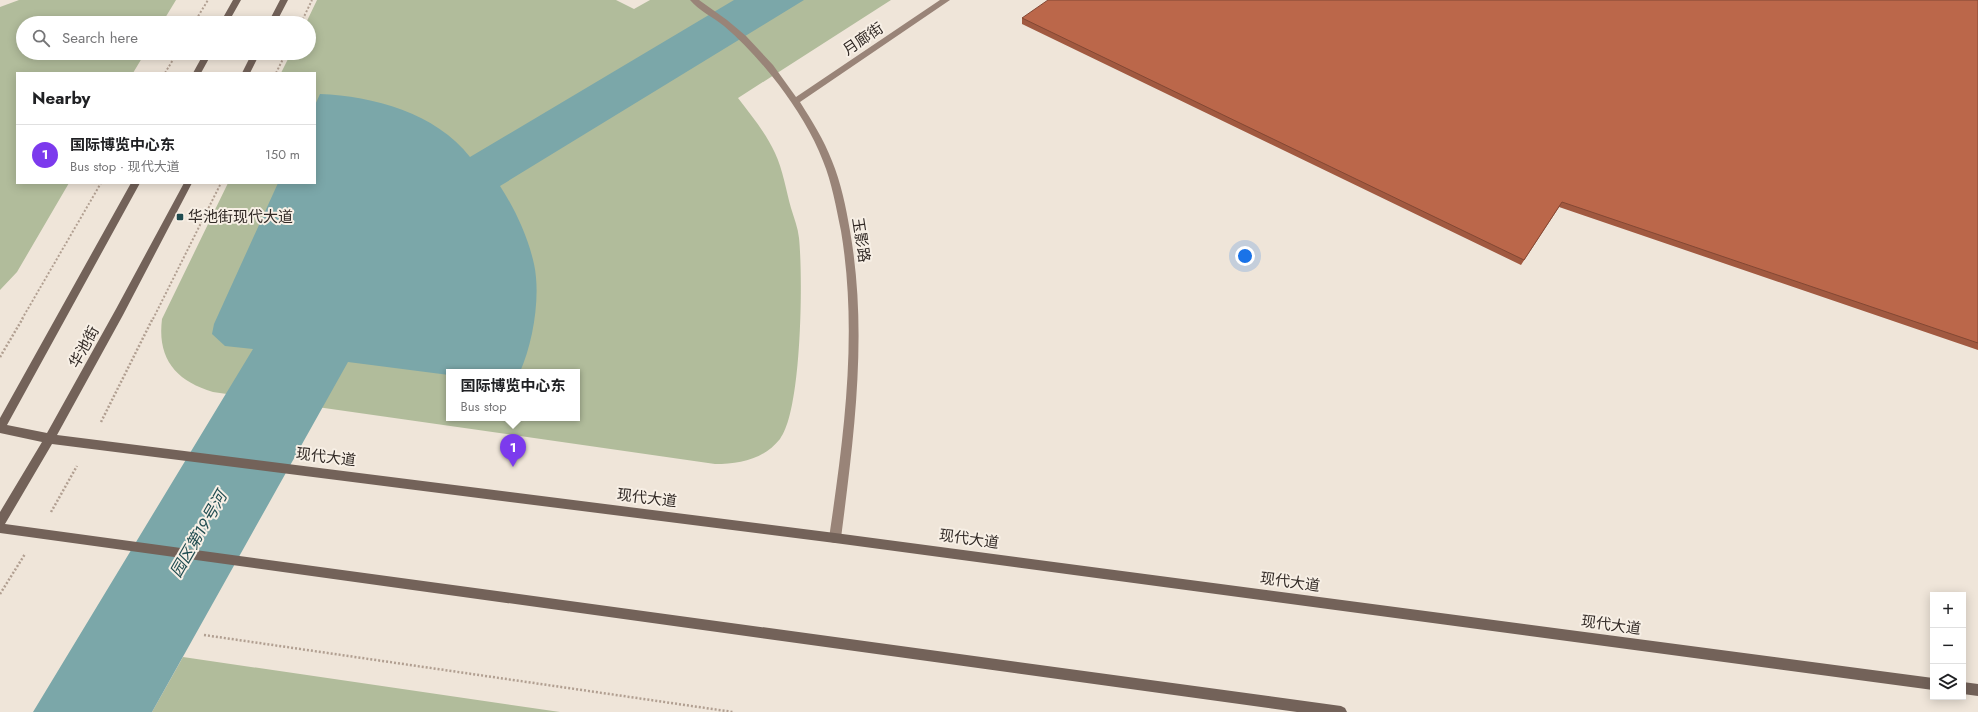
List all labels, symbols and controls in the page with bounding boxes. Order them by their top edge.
search box [16,16,316,60]
street label: 月廊街 [838,17,888,61]
icon: search [30,27,52,49]
text: Search here [62,27,138,49]
text: Nearby [32,86,90,110]
text: 国际博览中心东 [70,134,175,156]
text: 1 [42,145,48,164]
text: 150 m [265,145,300,164]
text: Bus stop · 现代大道 [70,157,180,176]
place label: 华池街现代大道 [188,206,293,228]
marker: 华池街现代大道 [175,212,185,222]
street label: 玉影路 [847,216,875,264]
your location [1235,246,1255,266]
street label: 华池街 [63,322,105,372]
popup [446,369,580,421]
text: 国际博览中心东 [460,375,566,397]
text: Bus stop [460,397,507,416]
pin: 1 [500,434,526,467]
street label: 现代大道 [295,442,357,472]
street label: 现代大道 [616,483,678,513]
water label: 园区第19号河 [164,484,234,582]
street label: 现代大道 [938,524,1000,554]
street label: 现代大道 [1259,567,1321,597]
map controls [1930,592,1966,700]
button: + [1930,592,1966,628]
street label: 现代大道 [1580,610,1642,640]
button: − [1930,628,1966,664]
button: layers [1930,664,1966,700]

